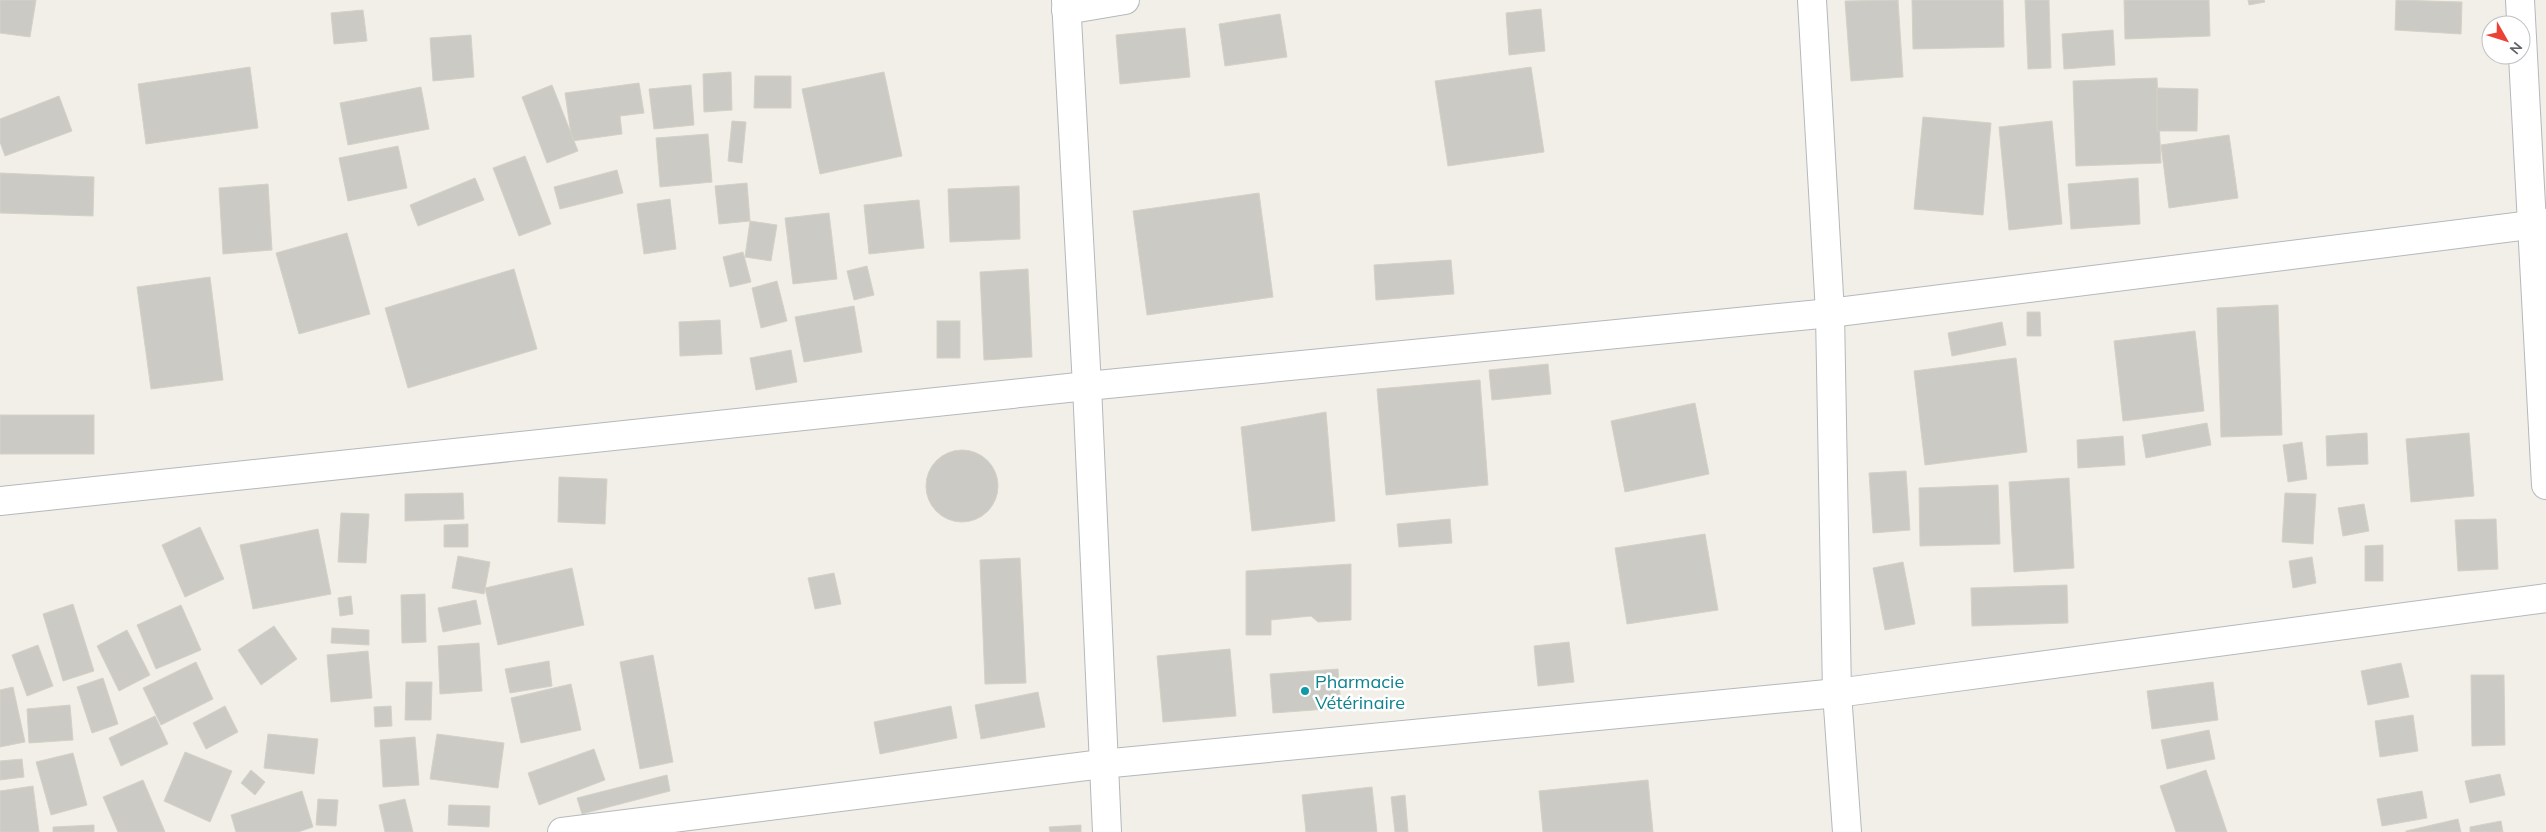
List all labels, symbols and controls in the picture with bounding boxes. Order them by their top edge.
north arrow [2481,15,2531,65]
text: N [2506,38,2526,58]
place label: Pharmacie Vétérinaire [1315,670,1405,714]
marker: Pharmacie Vétérinaire [1299,685,1311,697]

